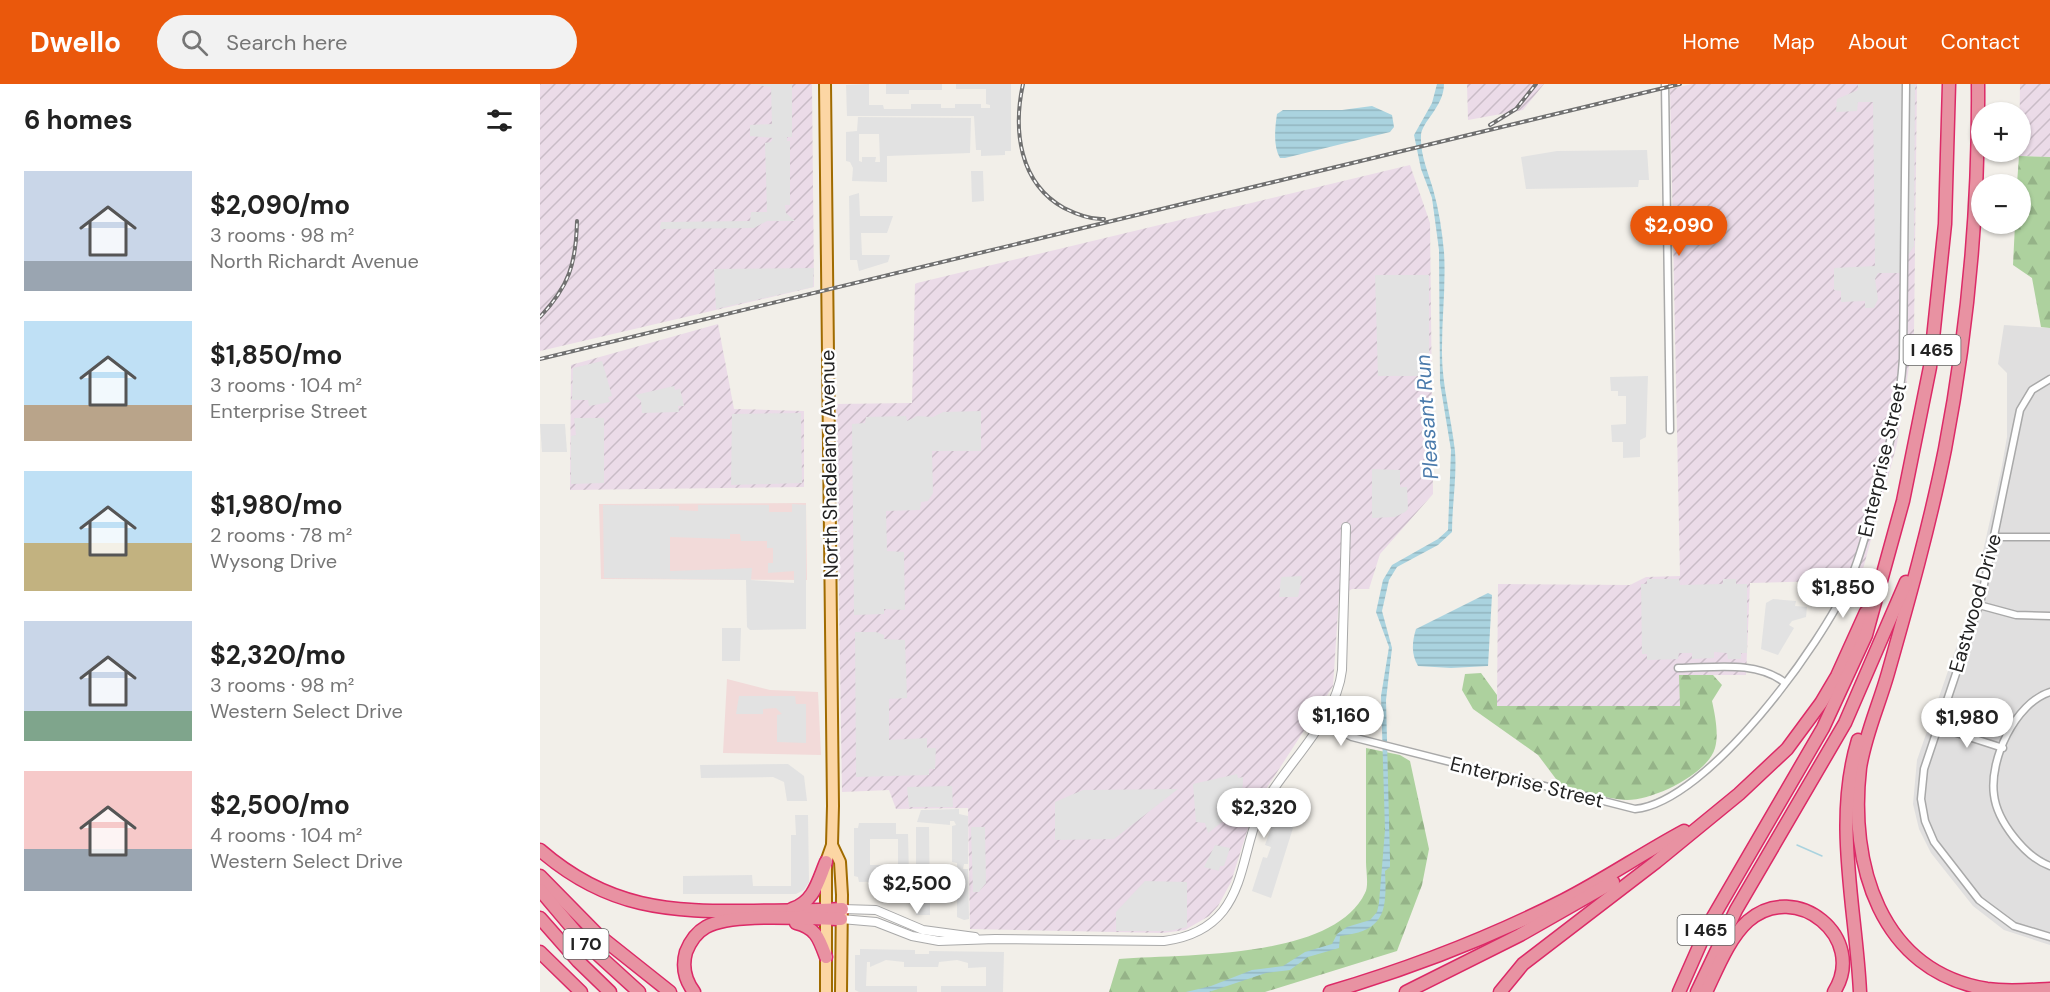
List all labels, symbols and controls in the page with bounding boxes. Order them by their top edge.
search box [157,15,577,69]
text: Dwello [30,24,121,61]
icon: search [178,26,211,59]
text: Search here [226,28,348,57]
text: Home [1682,28,1740,56]
text: Map [1773,28,1815,56]
text: About [1848,28,1908,56]
text: Contact [1941,28,2020,56]
map controls [1971,102,2031,234]
button: + [1971,102,2031,162]
text: 6 homes [24,103,132,137]
icon: filters [483,104,516,137]
button: − [1971,174,2031,234]
text: $2,090/mo [210,188,350,222]
icon: home [72,195,144,267]
pin: $2,090 [1630,206,1728,257]
text: $2,090 [1644,212,1714,238]
text: 3 rooms · 98 m² [210,222,354,248]
text: North Richardt Avenue [210,248,419,274]
road number: I 465 [1904,335,1960,365]
text: $1,850/mo [210,338,342,372]
icon: home [72,345,144,417]
street label: North Shadeland Avenue [814,350,844,578]
water label: Pleasant Run [1409,353,1445,481]
text: 3 rooms · 104 m² [210,372,362,398]
street label: Enterprise Street [1852,380,1912,540]
text: Enterprise Street [210,398,367,424]
text: $1,980/mo [210,488,343,522]
icon: home [72,495,144,567]
text: 2 rooms · 78 m² [210,522,352,548]
street label: Eastwood Drive [1943,530,2007,676]
text: Wysong Drive [210,548,337,574]
pin: $1,850 [1794,568,1892,619]
text: $1,850 [1811,574,1875,600]
text: $2,320/mo [210,638,346,672]
icon: home [72,645,144,717]
text: 3 rooms · 98 m² [210,672,354,698]
pin: $1,160 [1292,696,1390,747]
text: Western Select Drive [210,698,403,724]
pin: $1,980 [1918,698,2016,749]
text: $1,160 [1312,702,1370,728]
text: $1,980 [1935,704,1999,730]
street label: Enterprise Street [1448,750,1607,814]
text: $2,500/mo [210,788,350,822]
pin: $2,320 [1215,788,1313,839]
text: $2,320 [1231,794,1297,820]
icon: home [72,795,144,867]
text: 4 rooms · 104 m² [210,822,362,848]
text: Western Select Drive [210,848,403,874]
pin: $2,500 [868,864,966,915]
text: $2,500 [882,870,952,896]
road number: I 465 [1678,915,1734,945]
road number: I 70 [564,929,608,959]

